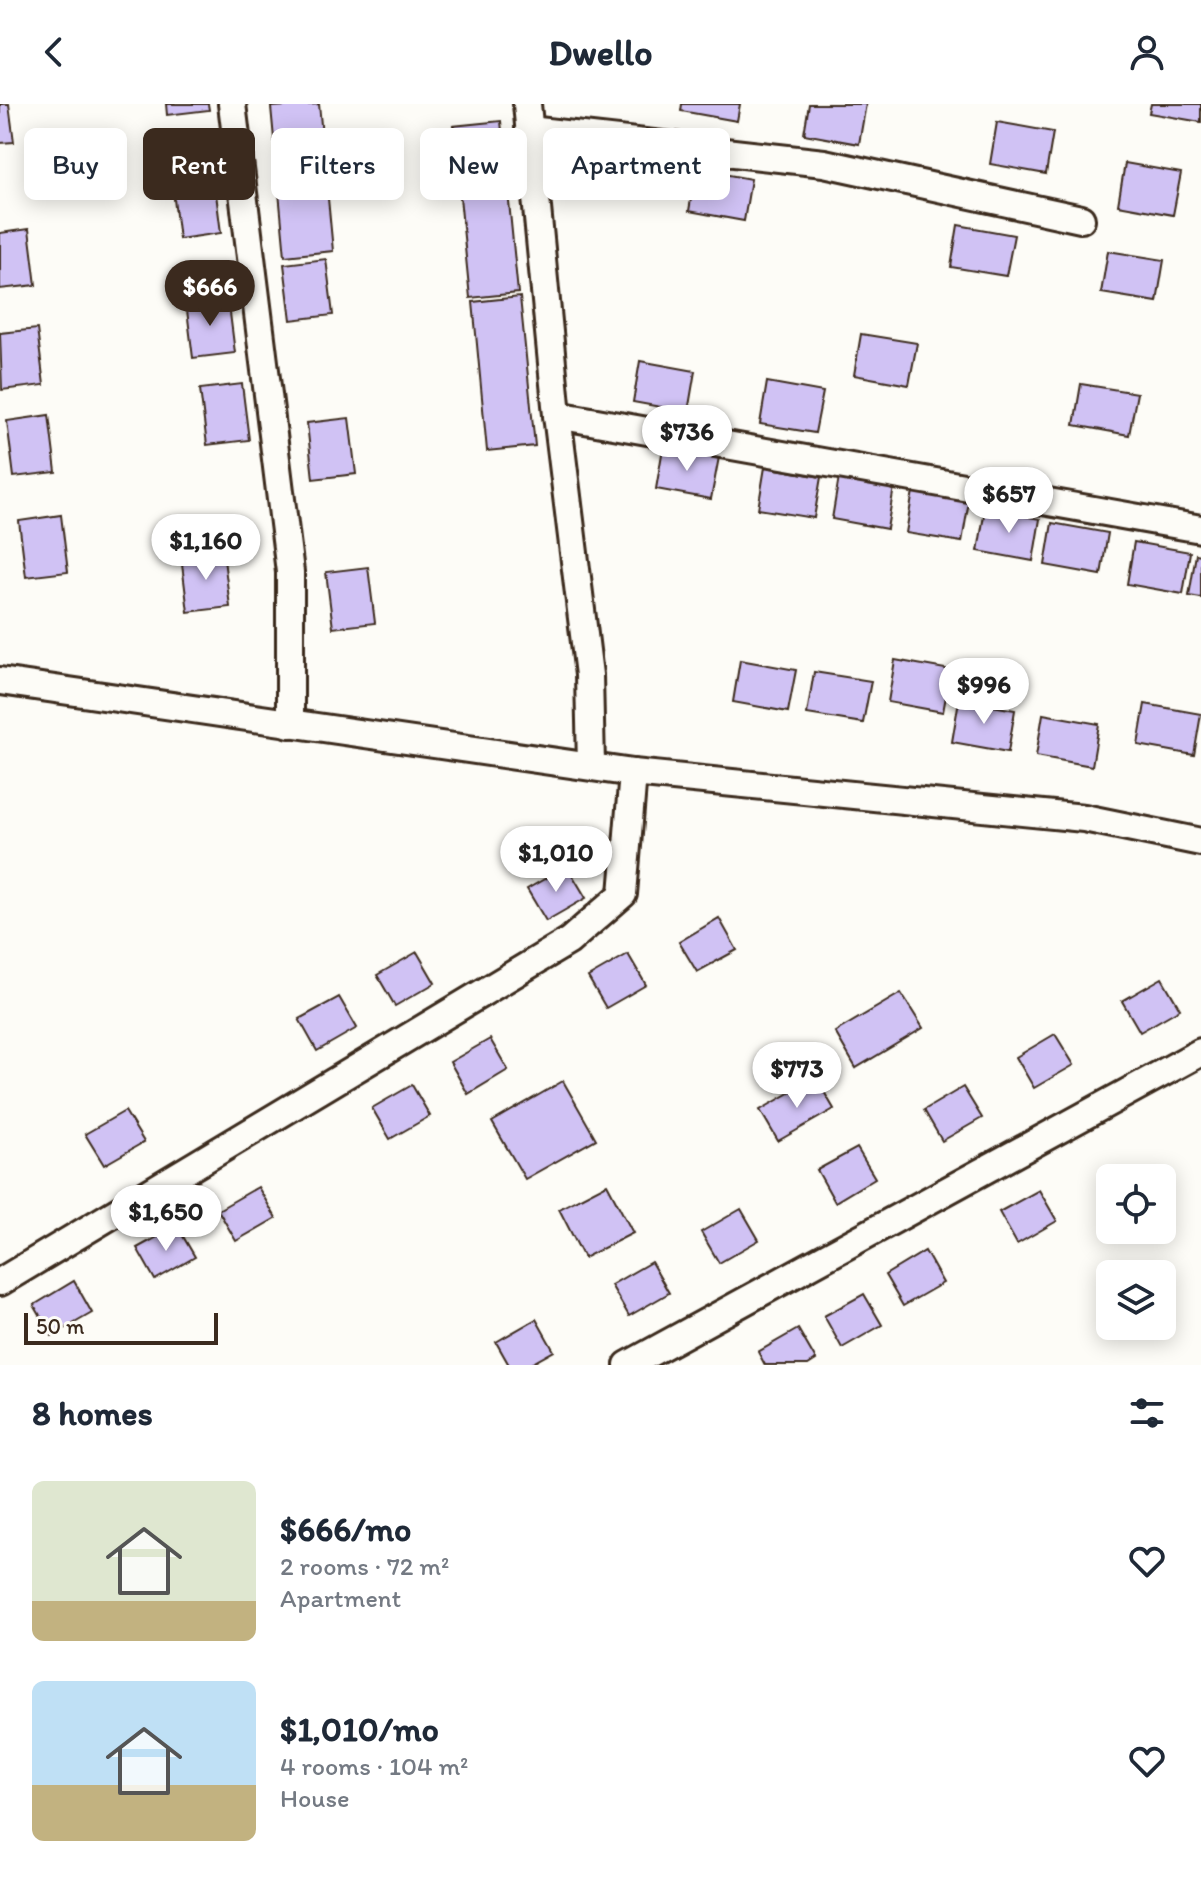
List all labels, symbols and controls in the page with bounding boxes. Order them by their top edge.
icon: back [32,30,76,74]
icon: person [1125,30,1169,74]
text: Dwello [548,31,653,74]
chip: Buy [24,128,127,200]
chip: Rent [143,128,255,200]
chip: Filters [271,128,404,200]
chip: New [420,128,527,200]
chip: Apartment [543,128,730,200]
pin: $666 [163,260,257,328]
text: $666 [183,270,237,302]
pin: $736 [640,405,734,473]
text: $736 [660,415,714,447]
pin: $657 [962,467,1056,535]
text: $657 [982,477,1036,509]
pin: $1,160 [141,514,271,582]
text: $1,160 [169,524,243,556]
pin: $996 [937,658,1031,726]
text: $996 [957,668,1011,700]
pin: $1,010 [491,826,621,894]
text: $1,010 [518,836,594,868]
pin: $773 [750,1042,844,1110]
text: $773 [770,1052,824,1084]
map controls [1096,1164,1176,1340]
button: locate [1096,1164,1176,1244]
pin: $1,650 [101,1185,231,1253]
text: $1,650 [129,1195,203,1227]
button: layers [1096,1260,1176,1340]
scale bar [24,1309,218,1345]
text: 50 m [36,1313,85,1340]
icon: filters [1125,1391,1169,1435]
text: 8 homes [32,1393,153,1434]
text: $666/mo [280,1509,411,1550]
icon: home [96,1513,192,1609]
icon: heart [1125,1539,1169,1583]
text: 2 rooms · 72 m² [280,1550,449,1582]
text: Apartment [280,1582,401,1614]
text: $1,010/mo [280,1709,439,1750]
icon: home [96,1713,192,1809]
icon: heart [1125,1739,1169,1783]
text: 4 rooms · 104 m² [280,1750,468,1782]
text: House [280,1782,350,1814]

